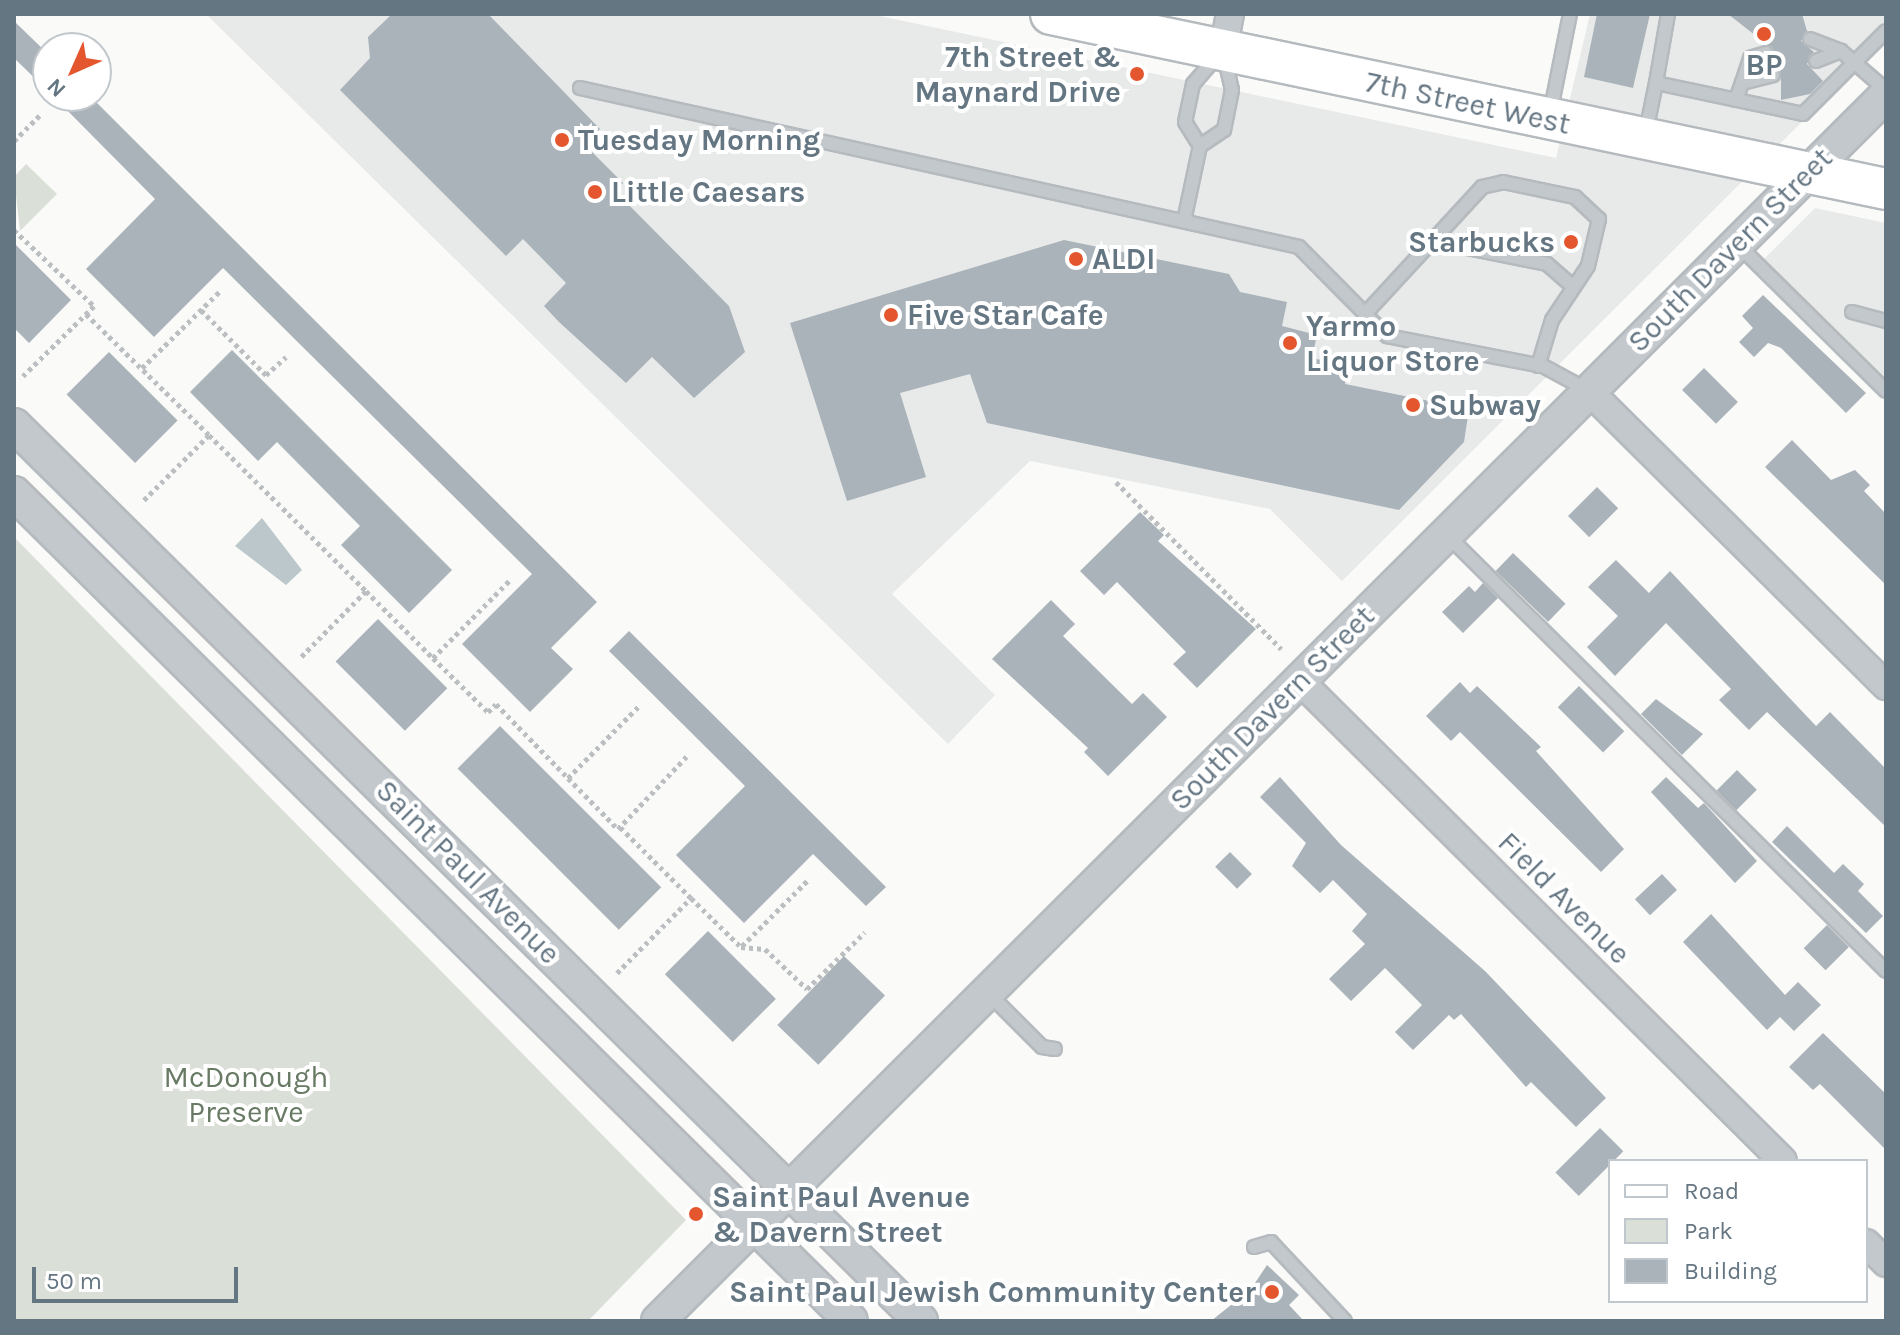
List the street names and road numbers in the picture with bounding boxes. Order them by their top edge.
street label: 7th Street West [1362,64,1574,142]
street label: South Davern Street [1620,140,1840,360]
street label: South Davern Street [1162,598,1382,818]
street label: Saint Paul Avenue [368,772,568,972]
street label: Field Avenue [1490,824,1638,972]

